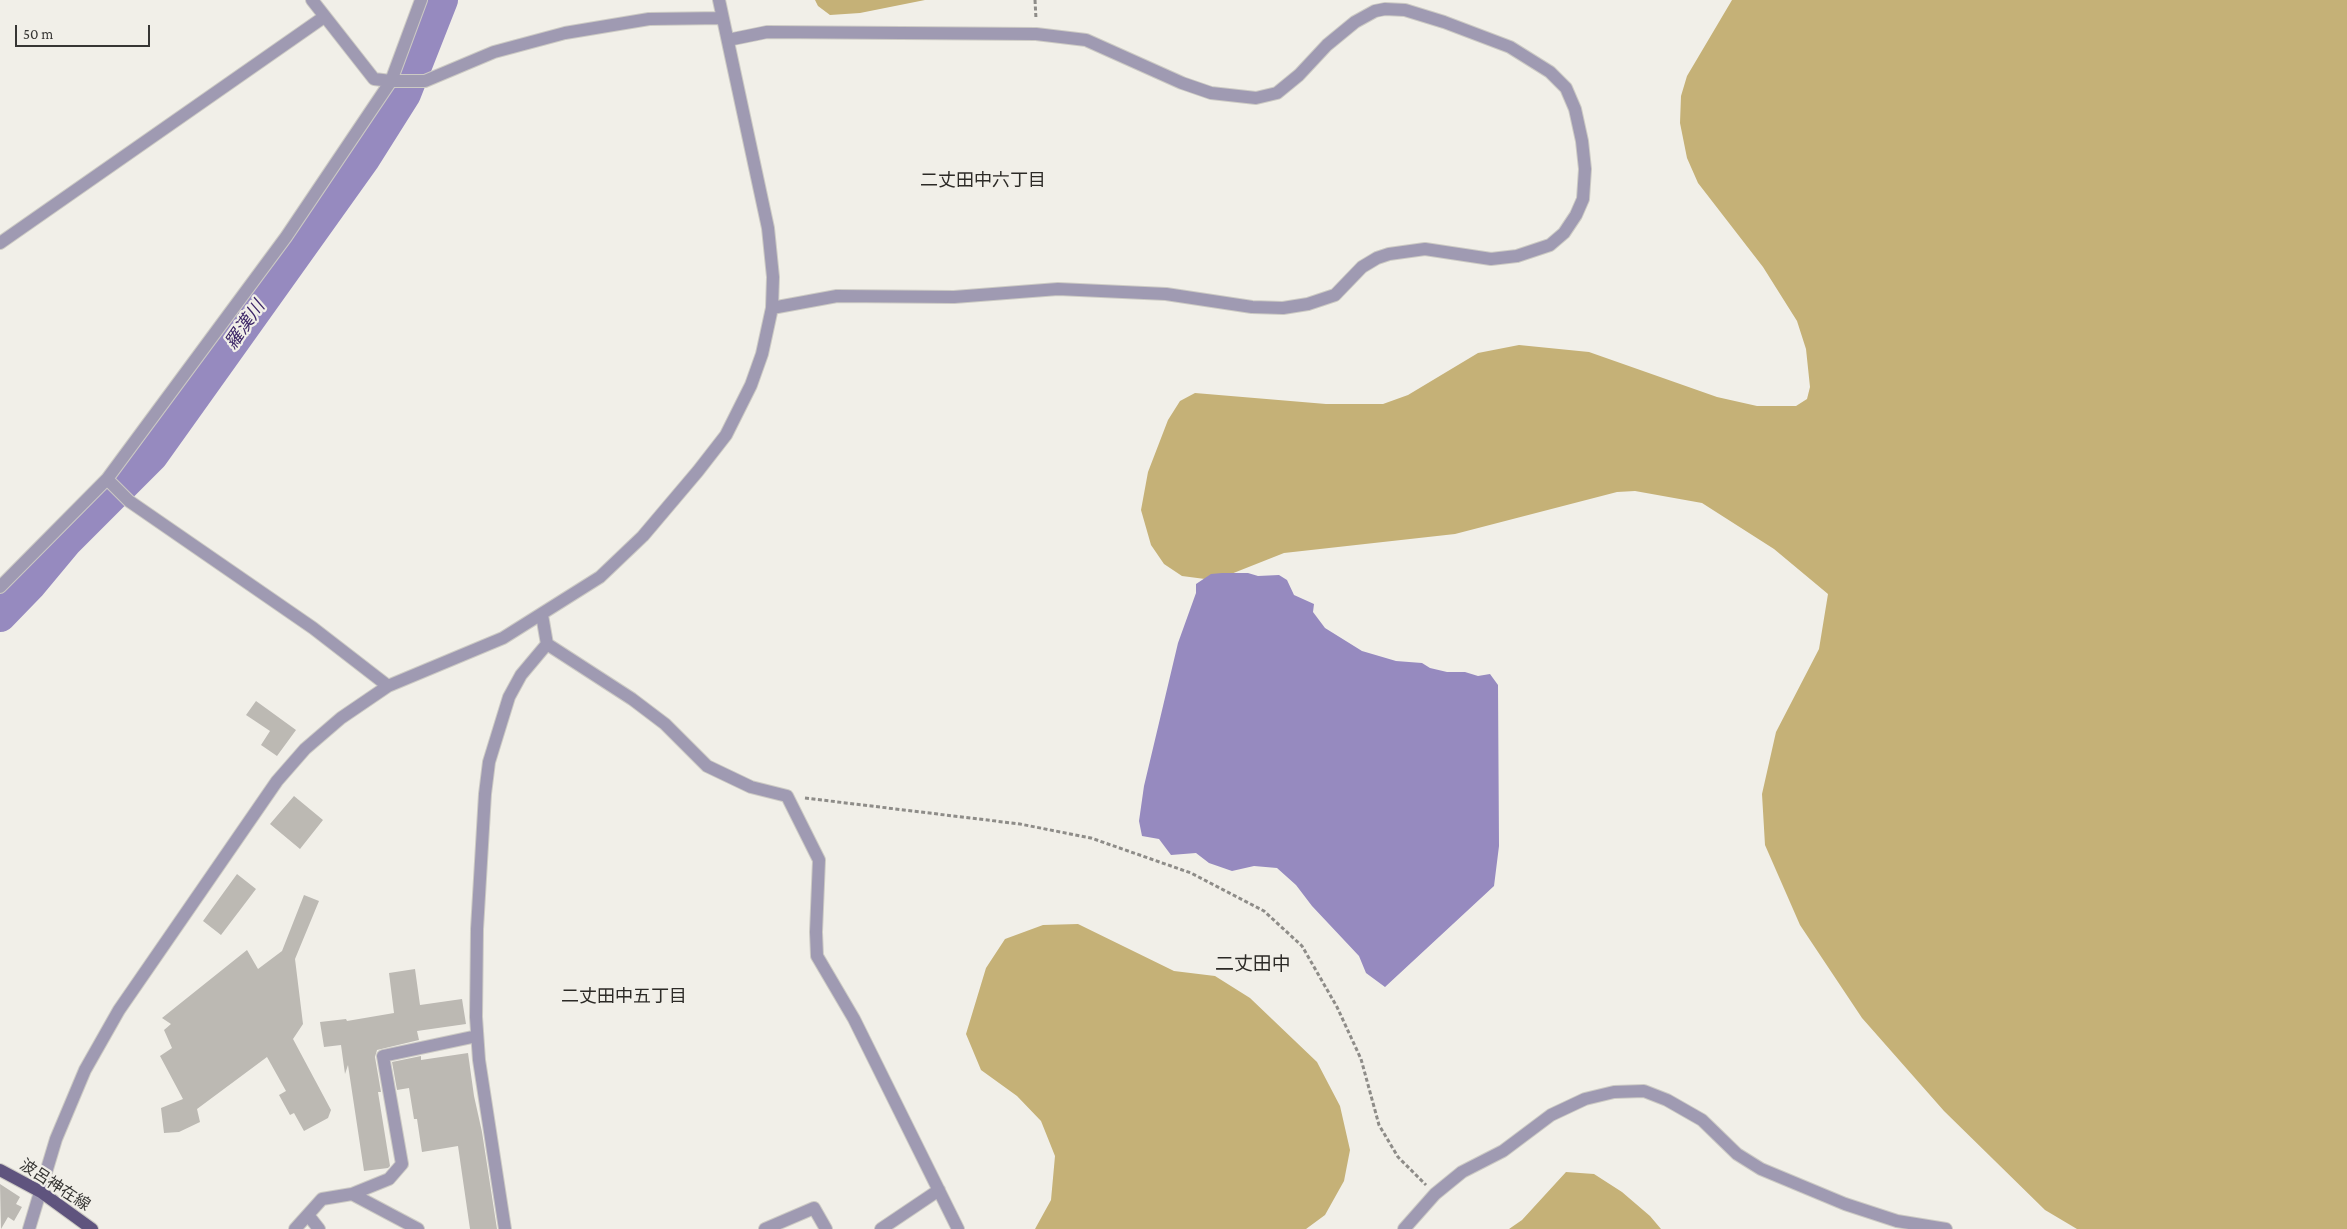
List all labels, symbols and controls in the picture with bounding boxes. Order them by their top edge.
scale bar [18,15,152,47]
text: 50 m [23,26,53,42]
district label: 二丈田中六丁目 [920,169,1046,191]
water label: 羅漢川 [221,297,269,353]
district label: 二丈田中 [1215,953,1291,975]
district label: 二丈田中五丁目 [561,985,687,1007]
street label: 波呂神在線 [16,1155,94,1215]

